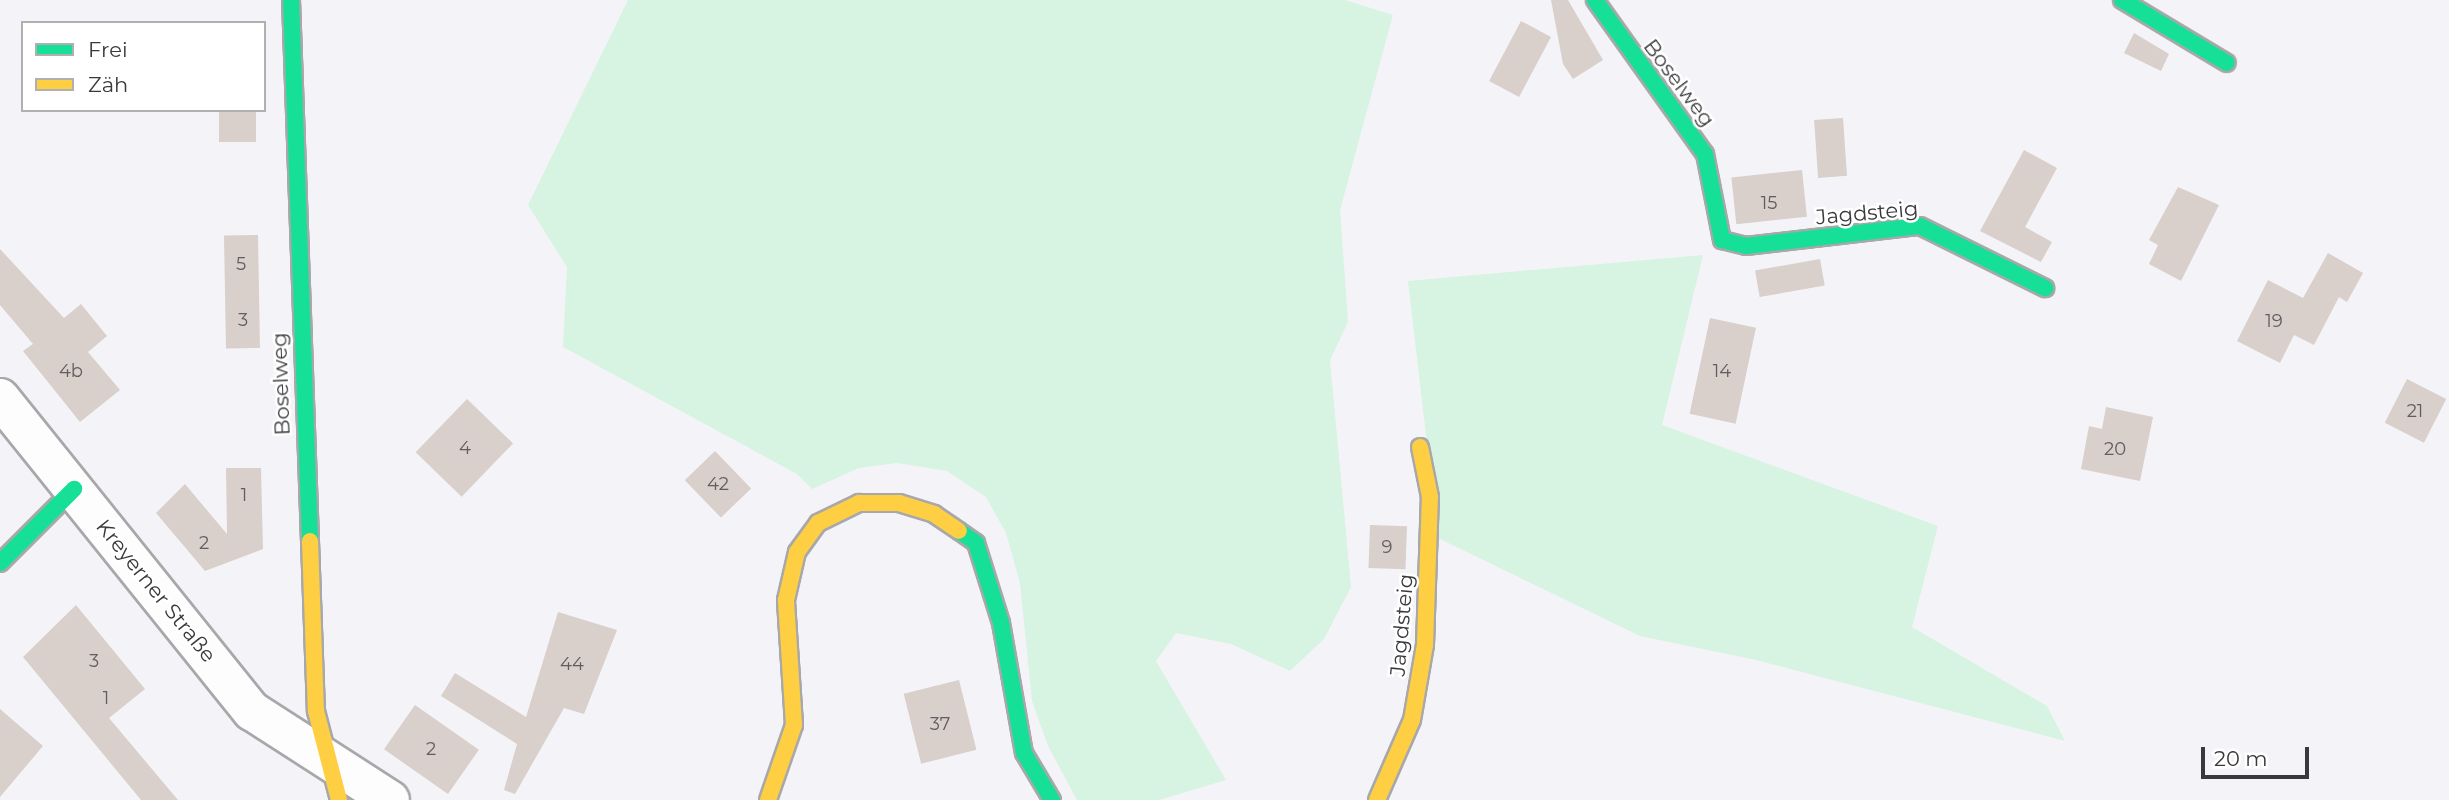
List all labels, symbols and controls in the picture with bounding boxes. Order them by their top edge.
legend [21,21,266,112]
street label: Boselweg [1638,34,1720,132]
text: Frei [88,37,128,62]
text: Zäh [88,72,128,97]
house number: 15 [1761,192,1777,214]
street label: Jagdsteig [1815,196,1919,230]
house number: 5 [236,253,246,275]
house number: 3 [238,309,248,331]
house number: 19 [2265,310,2283,332]
street label: Boselweg [267,332,295,436]
house number: 4b [59,360,83,382]
house number: 14 [1713,360,1731,382]
house number: 21 [2407,400,2423,422]
house number: 4 [459,437,471,459]
house number: 20 [2104,438,2126,460]
house number: 42 [707,473,729,495]
house number: 1 [241,484,247,506]
street label: Kreyerner Straße [91,515,221,667]
house number: 2 [199,532,209,554]
house number: 9 [1382,536,1392,558]
street label: Jagdsteig [1385,573,1419,677]
house number: 3 [89,650,99,672]
house number: 44 [560,653,584,675]
house number: 1 [103,687,109,709]
house number: 37 [930,713,950,735]
scale bar [2204,734,2312,778]
house number: 2 [426,738,436,760]
text: 20 m [2214,746,2268,771]

